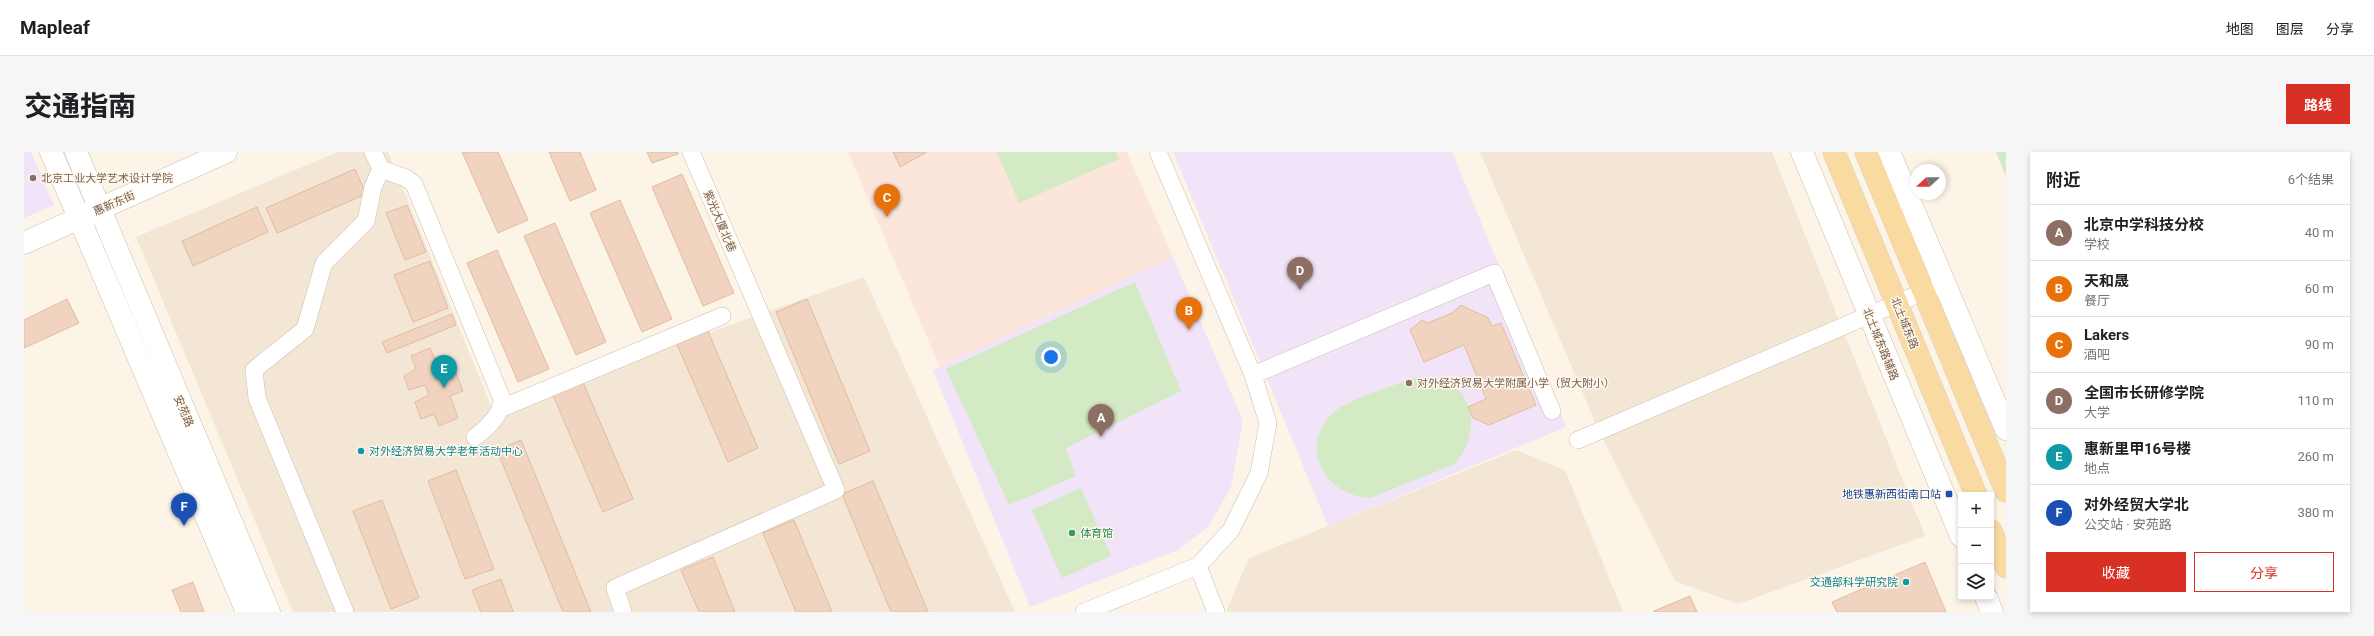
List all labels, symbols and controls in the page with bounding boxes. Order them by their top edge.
text: Mapleaf [20,16,90,39]
text: 地图 [2226,21,2254,37]
text: 图层 [2276,21,2304,37]
text: 分享 [2326,21,2354,37]
button: 路线 [2286,84,2350,124]
text: 交通指南 [24,90,136,123]
north arrow [1910,164,1946,200]
text: 附近 [2046,170,2080,190]
place label: 北京工业大学艺术设计学院 [41,172,173,185]
text: 6个结果 [2288,172,2334,187]
marker: 北京工业大学艺术设计学院 [28,173,38,183]
pin: C [874,184,900,217]
street label: 紫光大厦北巷 [701,188,738,254]
street label: 惠新东街 [91,189,137,218]
text: 北京中学科技分校 [2084,216,2204,234]
text: A [2055,225,2063,240]
text: 40 m [2305,225,2334,240]
text: 学校 [2084,237,2110,252]
pin: D [1287,257,1313,290]
text: 天和晟 [2084,272,2129,290]
text: B [2055,281,2063,296]
text: 60 m [2305,281,2334,296]
text: 餐厅 [2084,293,2110,308]
street label: 北土城东路 [1888,295,1921,351]
pin: B [1176,297,1202,330]
street label: 北土城东路辅路 [1860,306,1901,382]
text: Lakers [2084,326,2129,344]
text: C [2055,337,2063,352]
text: 90 m [2305,337,2334,352]
your location [1041,347,1061,367]
text: 酒吧 [2084,347,2110,362]
pin: E [431,355,457,388]
place label: 对外经济贸易大学附属小学（贸大附小） [1417,377,1615,390]
marker: 对外经济贸易大学附属小学（贸大附小） [1404,378,1414,388]
text: 全国市长研修学院 [2084,384,2204,402]
street label: 安苑路 [171,393,196,429]
text: D [2055,393,2063,408]
text: 110 m [2297,393,2334,408]
pin: A [1088,404,1114,437]
text: 大学 [2084,405,2110,420]
text: 惠新里甲16号楼 [2084,440,2191,458]
place label: 对外经济贸易大学老年活动中心 [369,445,523,458]
marker: 对外经济贸易大学老年活动中心 [356,446,366,456]
text: E [2055,449,2063,464]
text: 260 m [2297,449,2334,464]
text: 地点 [2084,461,2110,476]
place label: 地铁惠新西街南口站 [1842,488,1941,501]
marker: 地铁惠新西街南口站 [1944,489,1954,499]
map controls [1958,492,1994,600]
button: + [1958,492,1994,528]
pin: F [171,493,197,526]
text: 对外经贸大学北 [2084,496,2189,514]
text: F [2055,505,2063,520]
text: 380 m [2297,505,2334,520]
text: 公交站 · 安苑路 [2084,517,2172,532]
place label: 体育馆 [1080,527,1113,540]
marker: 体育馆 [1067,528,1077,538]
button: − [1958,528,1994,564]
button: 收藏 [2046,552,2186,592]
button: 分享 [2194,552,2334,592]
button: layers [1958,564,1994,600]
place label: 交通部科学研究院 [1810,576,1898,589]
marker: 交通部科学研究院 [1901,577,1911,587]

